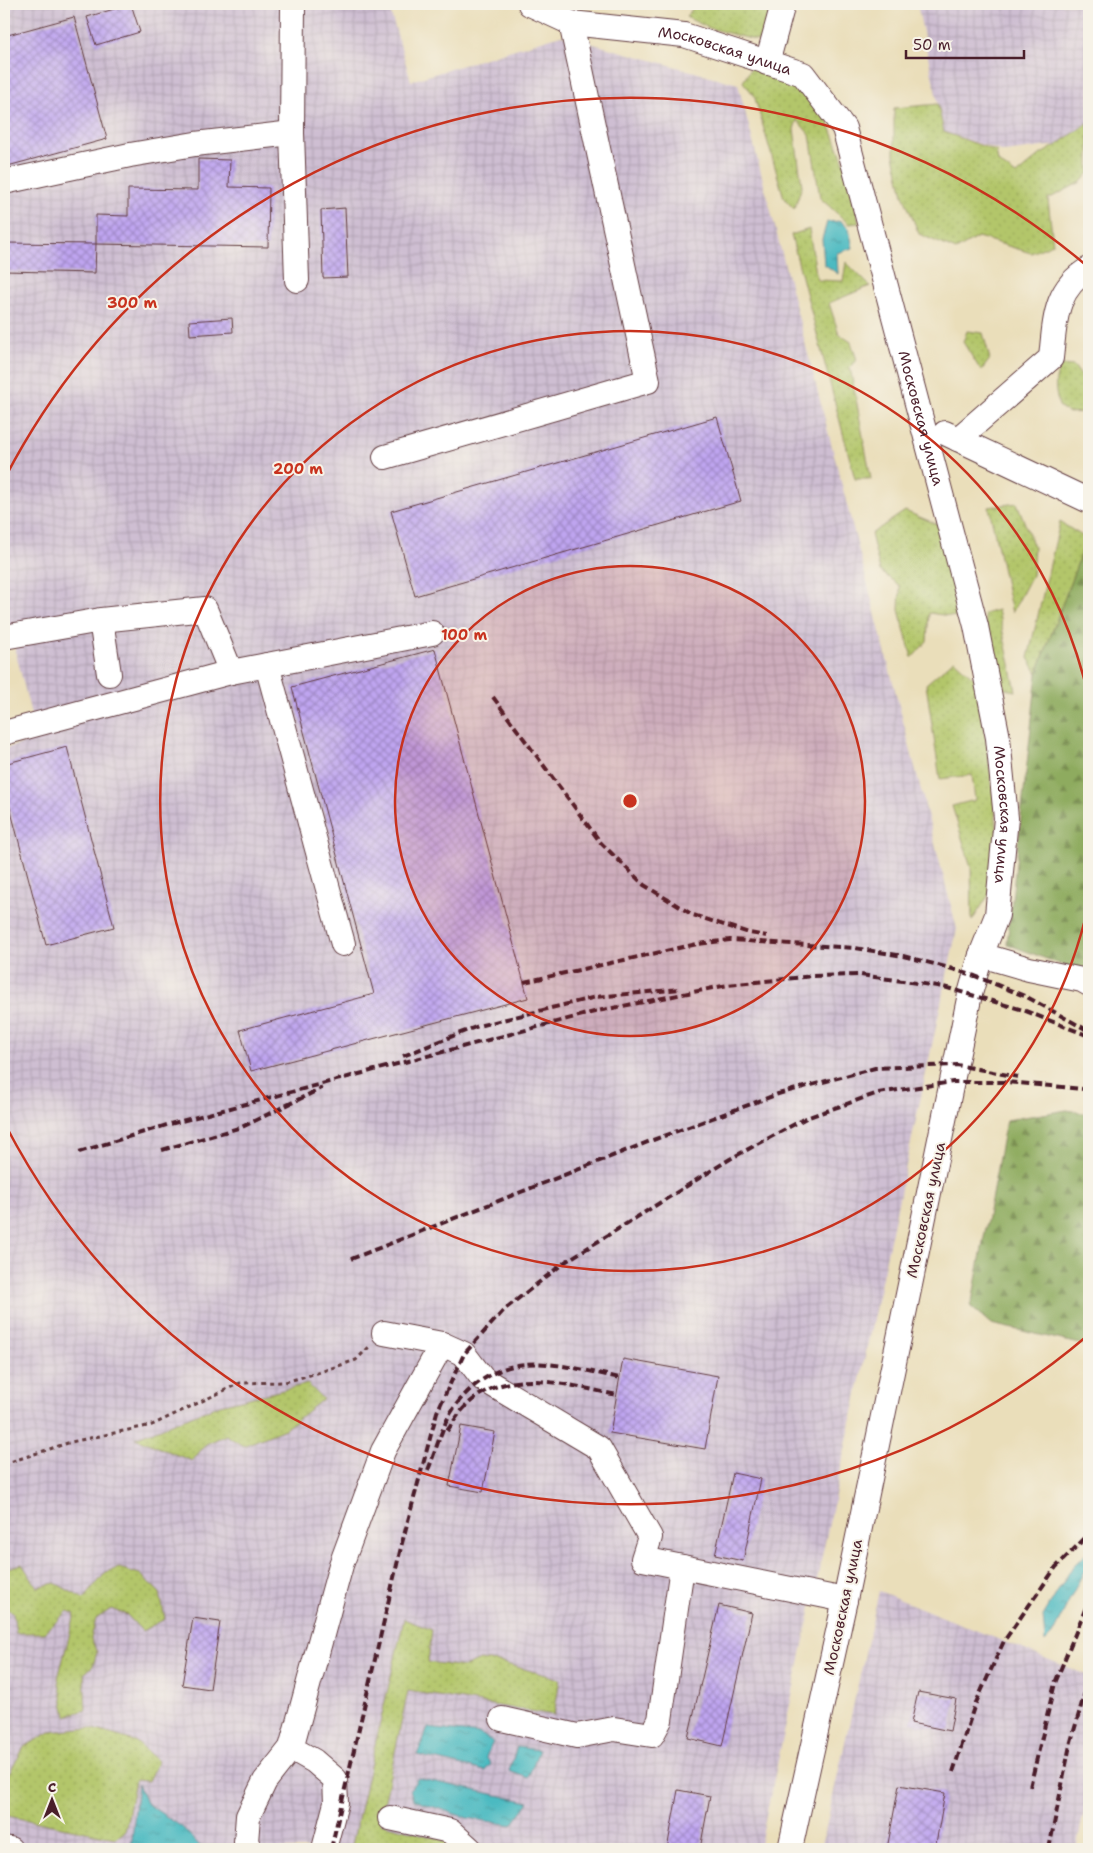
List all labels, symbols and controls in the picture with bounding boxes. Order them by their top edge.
street label: Московская улица [657,22,795,80]
scale bar [906,28,1023,60]
text: 50 m [913,35,951,55]
text: 300 m [107,293,157,313]
street label: Московская улица [893,348,949,488]
text: 200 m [273,459,323,479]
text: 100 m [441,625,487,645]
street label: Московская улица [989,744,1016,885]
centre of rings [621,792,639,810]
street label: Московская улица [902,1139,950,1280]
street label: Московская улица [819,1536,867,1677]
north arrow [28,1776,78,1826]
text: С [48,1778,56,1796]

